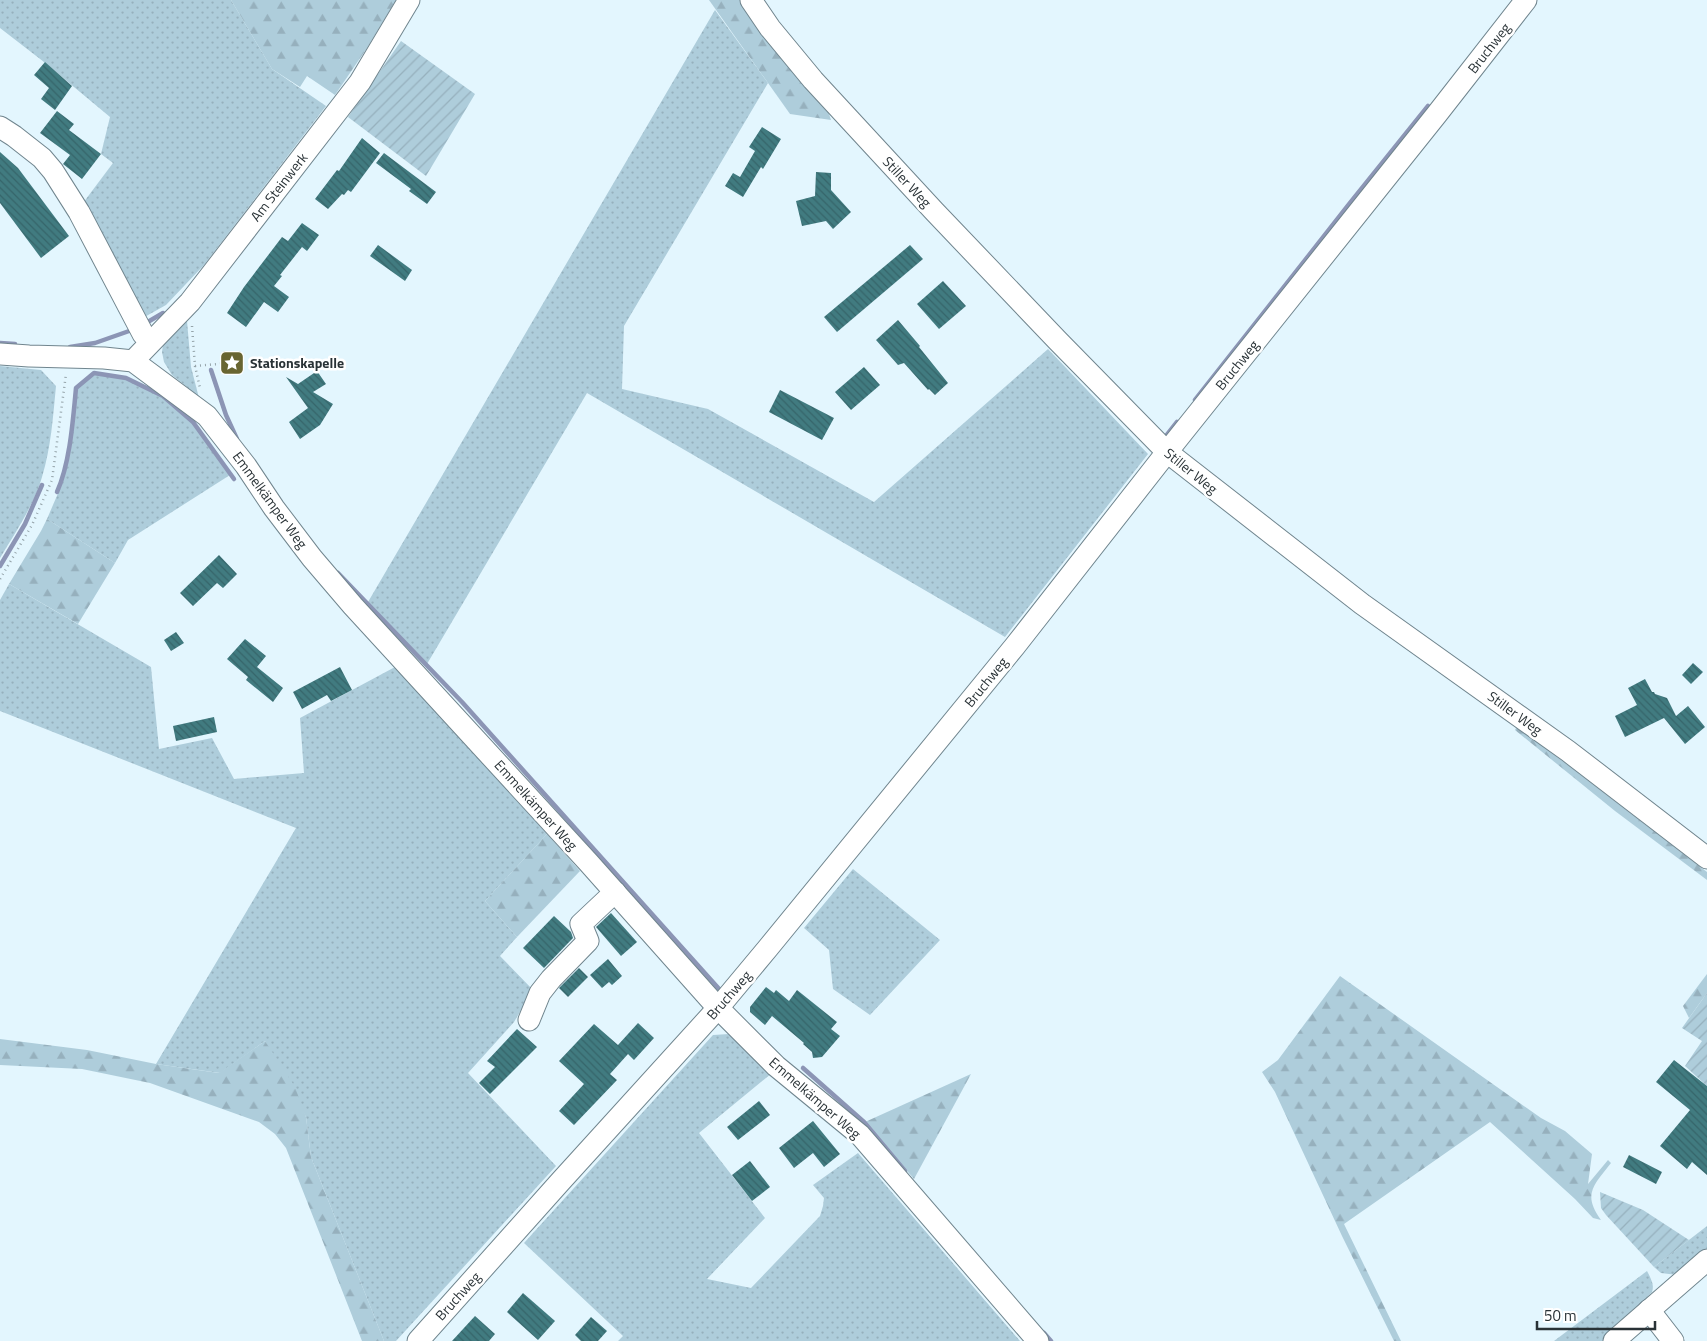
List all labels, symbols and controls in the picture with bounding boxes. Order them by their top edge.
street label: Bruchweg [1462,18,1515,78]
street label: Am Steinwerk [245,148,312,226]
street label: Stiller Weg [878,151,937,212]
street label: Bruchweg [1210,335,1263,394]
place icon: Stationskapelle [219,350,245,376]
place label: Stationskapelle [250,352,344,373]
street label: Stiller Weg [1160,443,1223,499]
street label: Emmelkämper Weg [228,447,313,553]
street label: Bruchweg [959,652,1012,711]
street label: Stiller Weg [1484,685,1547,740]
street label: Emmelkämper Weg [490,755,583,855]
street label: Bruchweg [701,965,756,1024]
street label: Emmelkämper Weg [765,1052,866,1143]
street label: Bruchweg [430,1267,485,1325]
scale bar [1537,1298,1654,1330]
text: 50 m [1544,1304,1577,1327]

